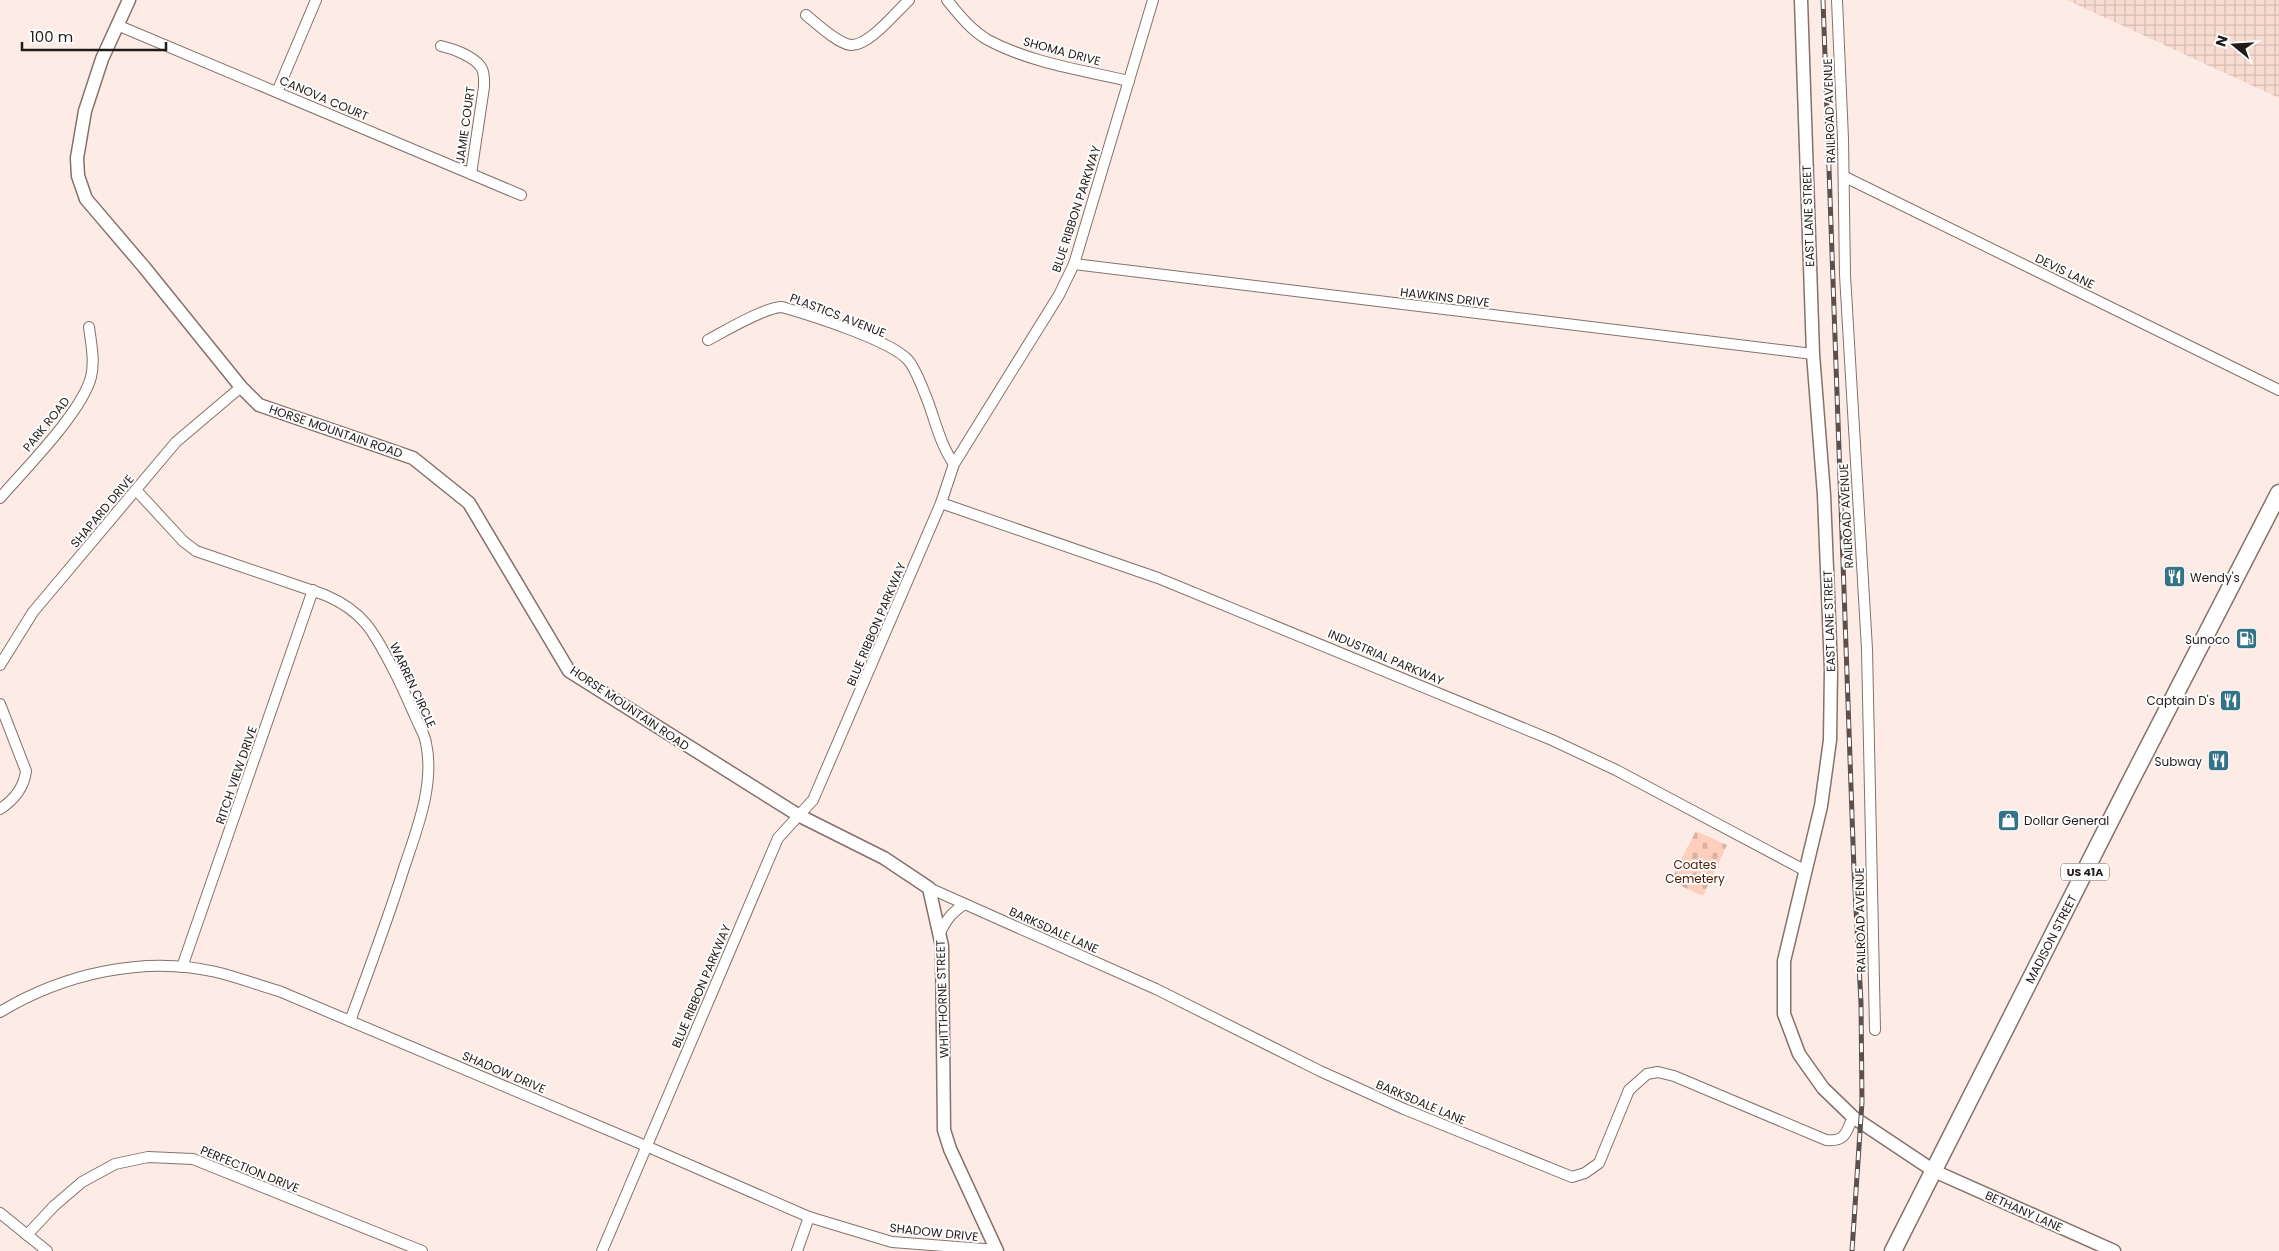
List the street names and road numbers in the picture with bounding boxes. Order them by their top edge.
street label: SHOMA DRIVE [1021,33,1103,69]
street label: RAILROAD AVENUE [1819,58,1839,164]
street label: CANOVA COURT [277,72,372,125]
street label: JAMIE COURT [451,85,479,165]
street label: BLUE RIBBON PARKWAY [1047,143,1105,275]
street label: EAST LANE STREET [1798,164,1818,267]
street label: DEVIS LANE [2033,249,2097,293]
street label: HAWKINS DRIVE [1399,283,1491,311]
street label: PLASTICS AVENUE [788,289,888,341]
street label: PARK ROAD [19,393,73,455]
street label: HORSE MOUNTAIN ROAD [267,400,405,462]
street label: RAILROAD AVENUE [1835,463,1857,569]
street label: SHAPARD DRIVE [66,471,138,551]
street label: BLUE RIBBON PARKWAY [842,560,910,688]
street label: EAST LANE STREET [1819,569,1839,672]
street label: INDUSTRIAL PARKWAY [1325,625,1447,689]
street label: WARREN CIRCLE [386,640,440,730]
street label: HORSE MOUNTAIN ROAD [567,662,693,754]
street label: RITCH VIEW DRIVE [211,724,261,826]
road number: US 41A [2061,864,2109,880]
street label: RAILROAD AVENUE [1851,867,1869,973]
street label: MADISON STREET [2021,891,2081,986]
street label: BARKSDALE LANE [1007,903,1101,957]
street label: BLUE RIBBON PARKWAY [667,922,735,1050]
street label: WHITTHORNE STREET [931,939,953,1058]
street label: SHADOW DRIVE [460,1047,548,1097]
street label: BARKSDALE LANE [1374,1075,1468,1129]
street label: PERFECTION DRIVE [198,1141,302,1197]
street label: BETHANY LANE [1983,1186,2065,1236]
street label: SHADOW DRIVE [889,1219,979,1245]

